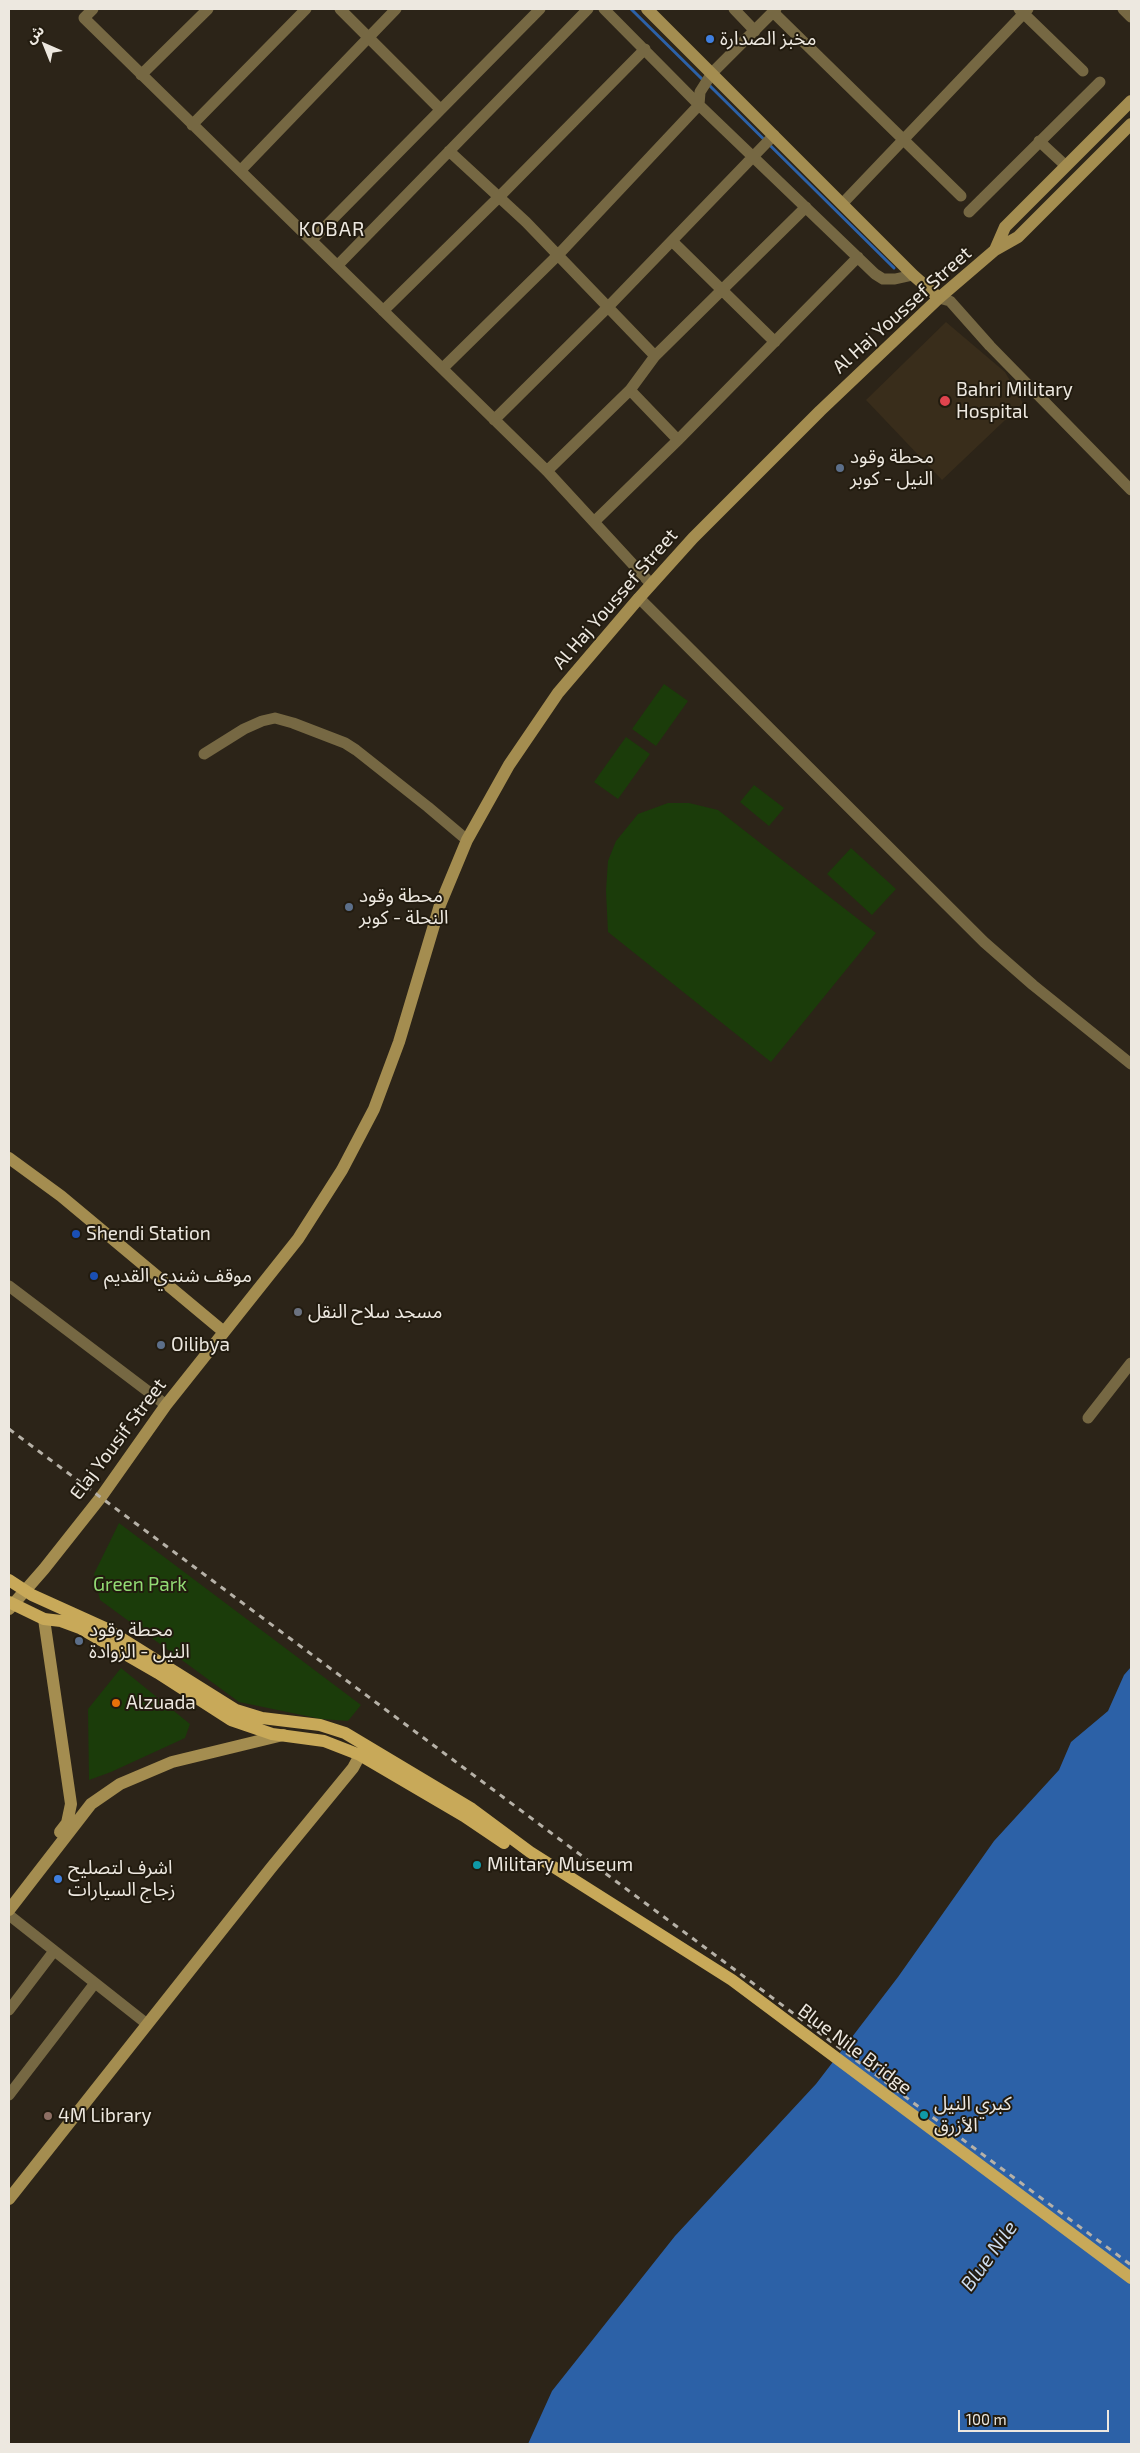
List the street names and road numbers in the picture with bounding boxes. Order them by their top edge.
street label: Al Haj Youssef Street [828,242,976,378]
street label: Al Haj Youssef Street [548,524,682,674]
street label: Elaj Yousif Street [65,1374,171,1504]
street label: Blue Nile Bridge [794,1999,916,2099]

